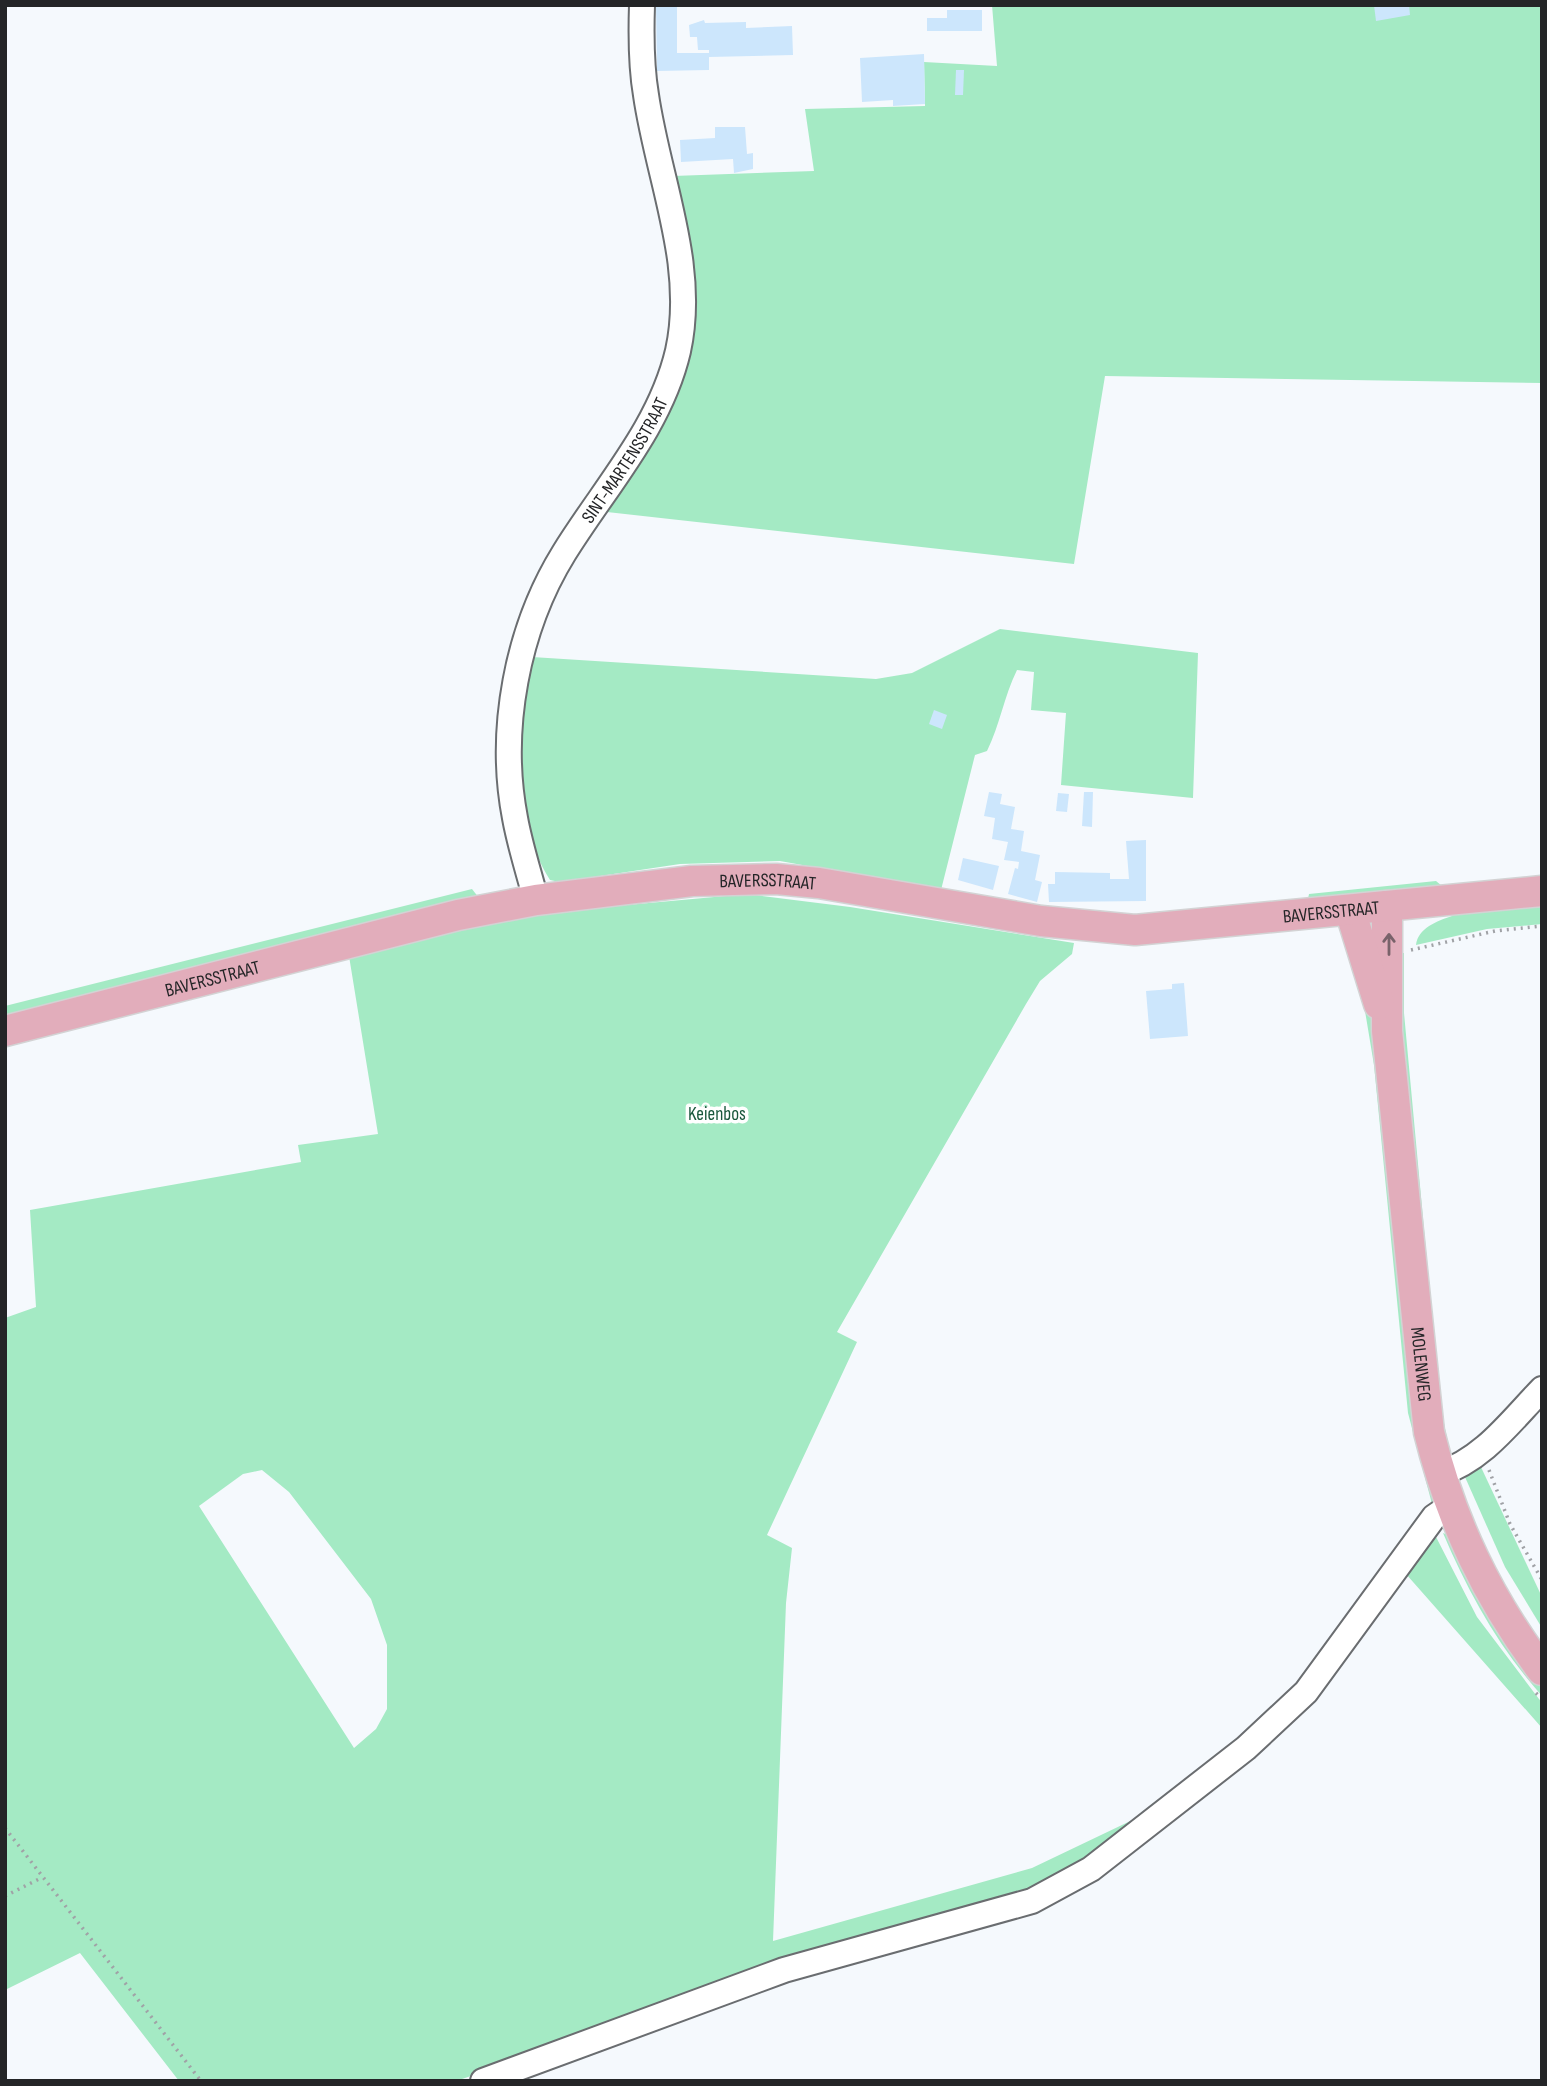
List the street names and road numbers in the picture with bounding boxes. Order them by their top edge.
street label: SINT-MARTENSSTRAAT [577,394,674,528]
street label: BAVERSSTRAAT [719,869,817,896]
street label: BAVERSSTRAAT [1282,897,1381,929]
street label: BAVERSSTRAAT [163,956,263,1003]
street label: MOLENWEG [1405,1326,1436,1403]

